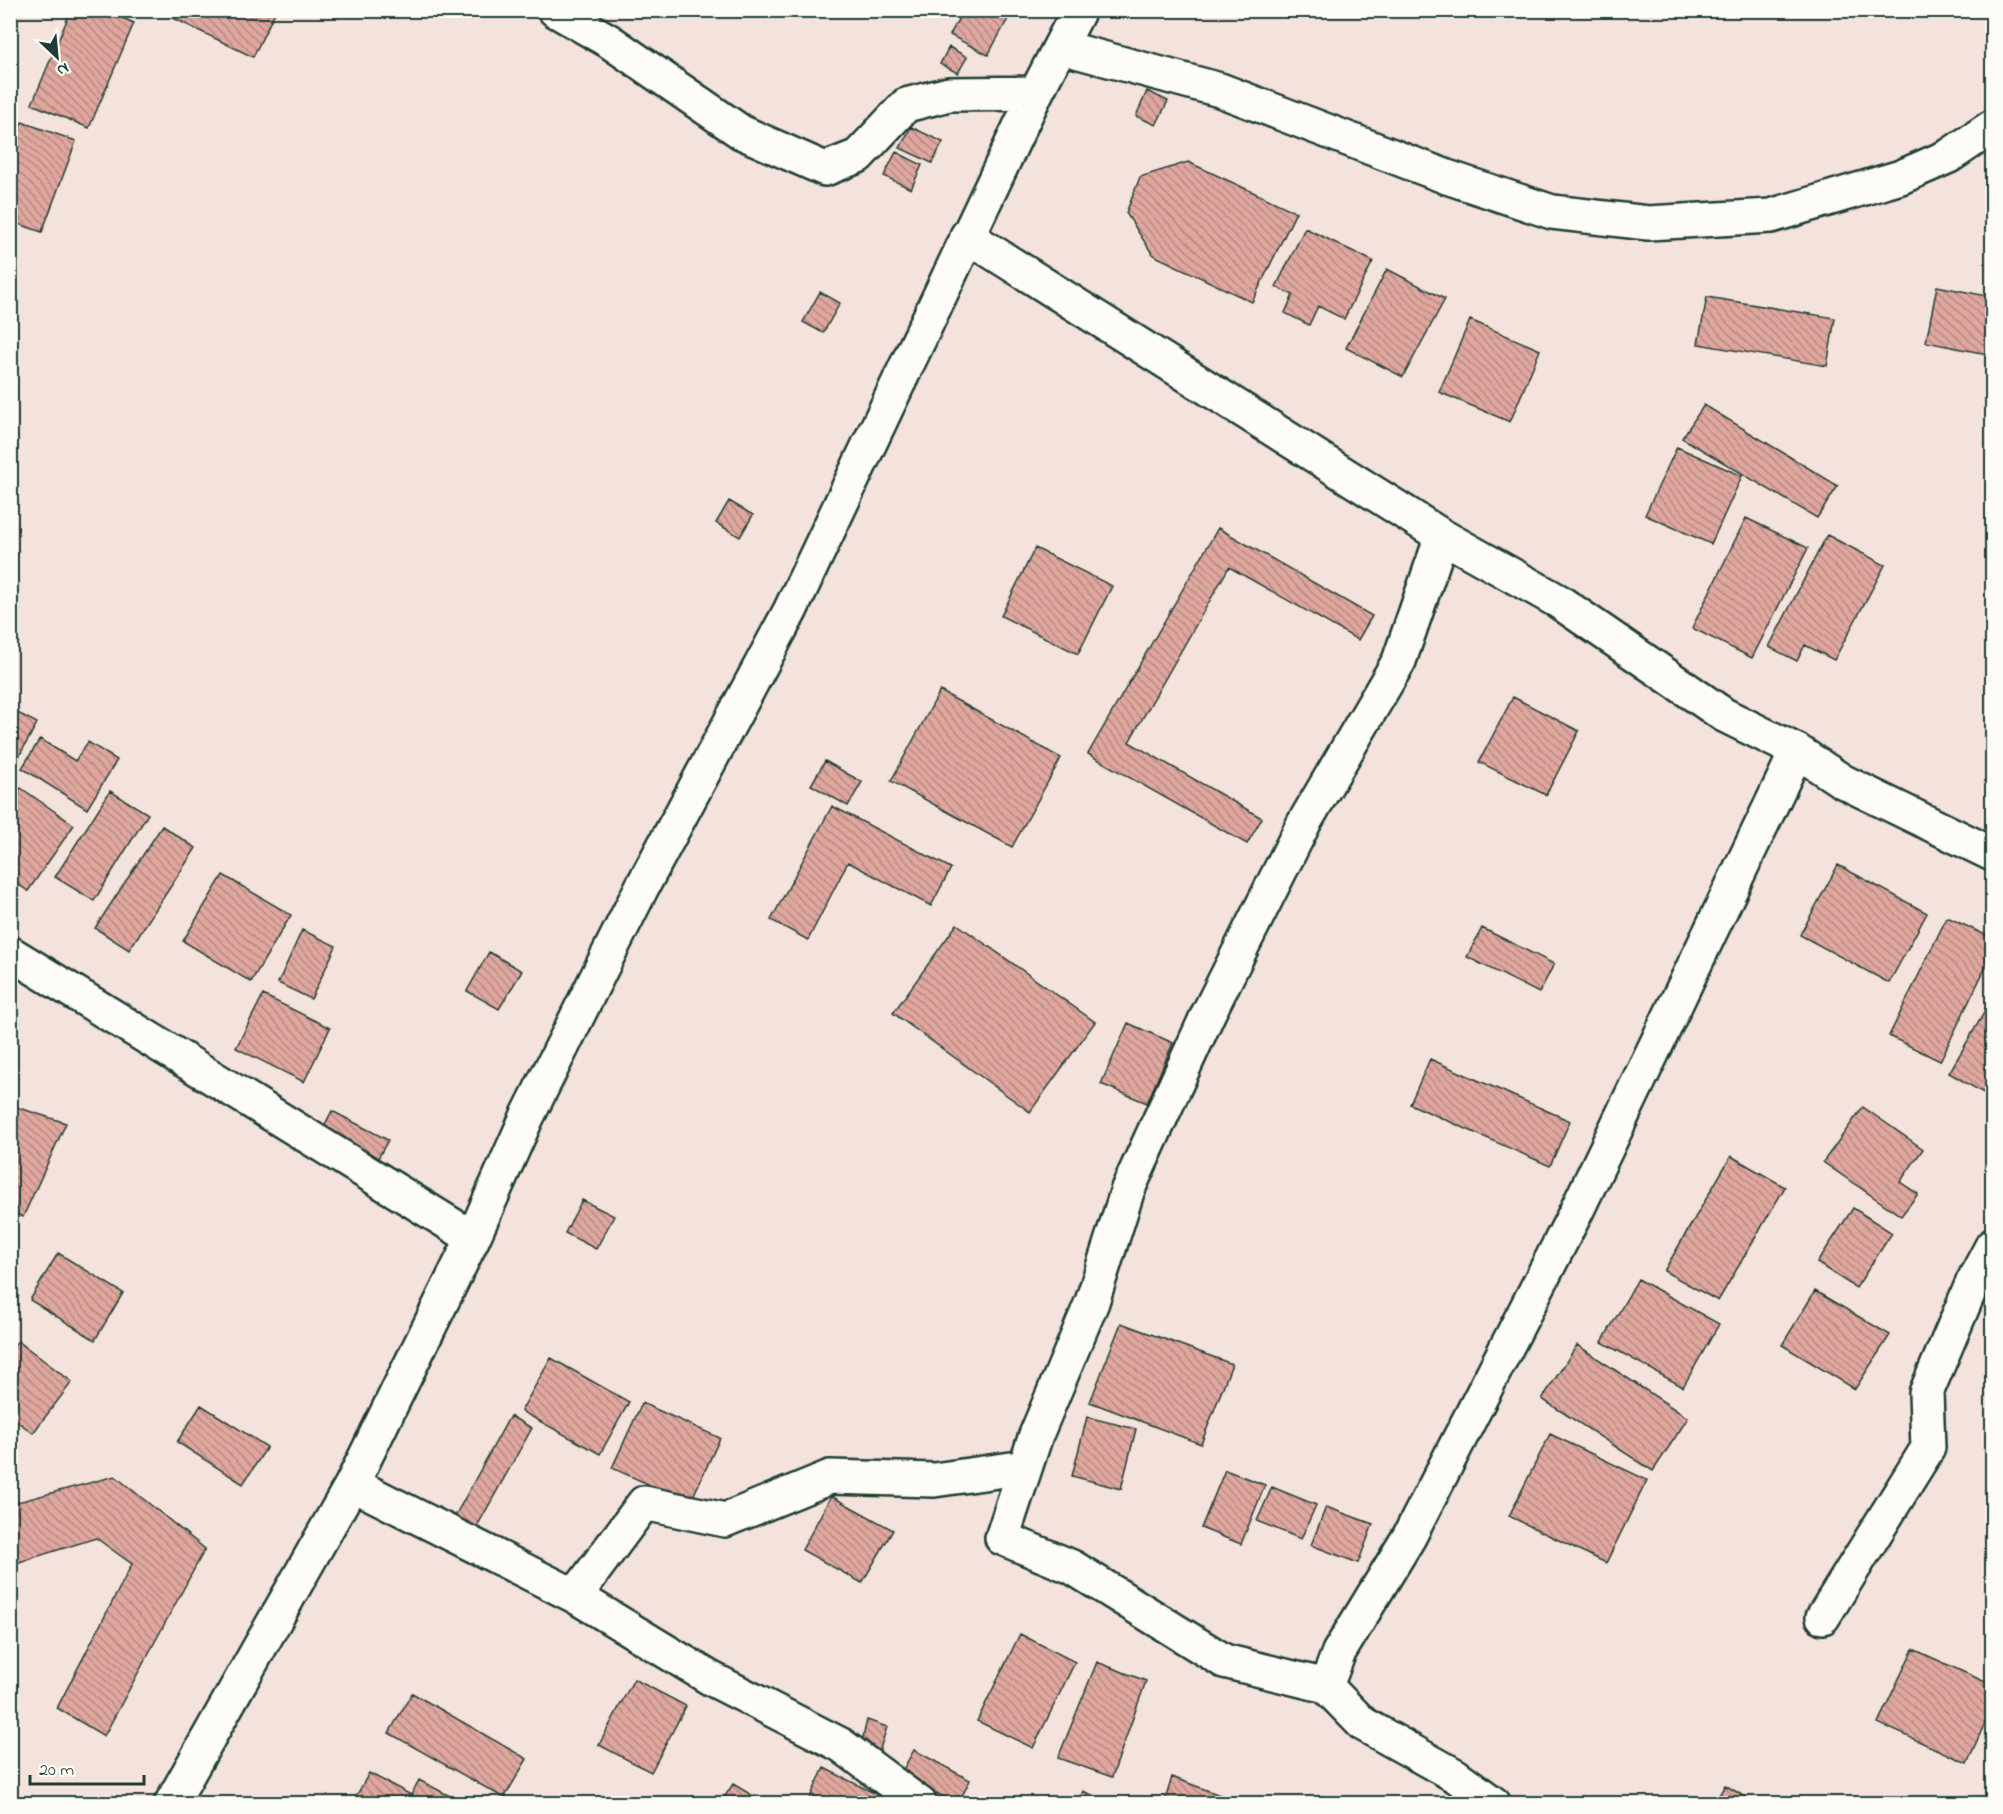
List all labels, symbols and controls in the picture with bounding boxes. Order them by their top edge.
north arrow [27,27,87,87]
text: N [52,56,73,82]
scale bar [30,1748,144,1786]
text: 20 m [39,1758,74,1784]

